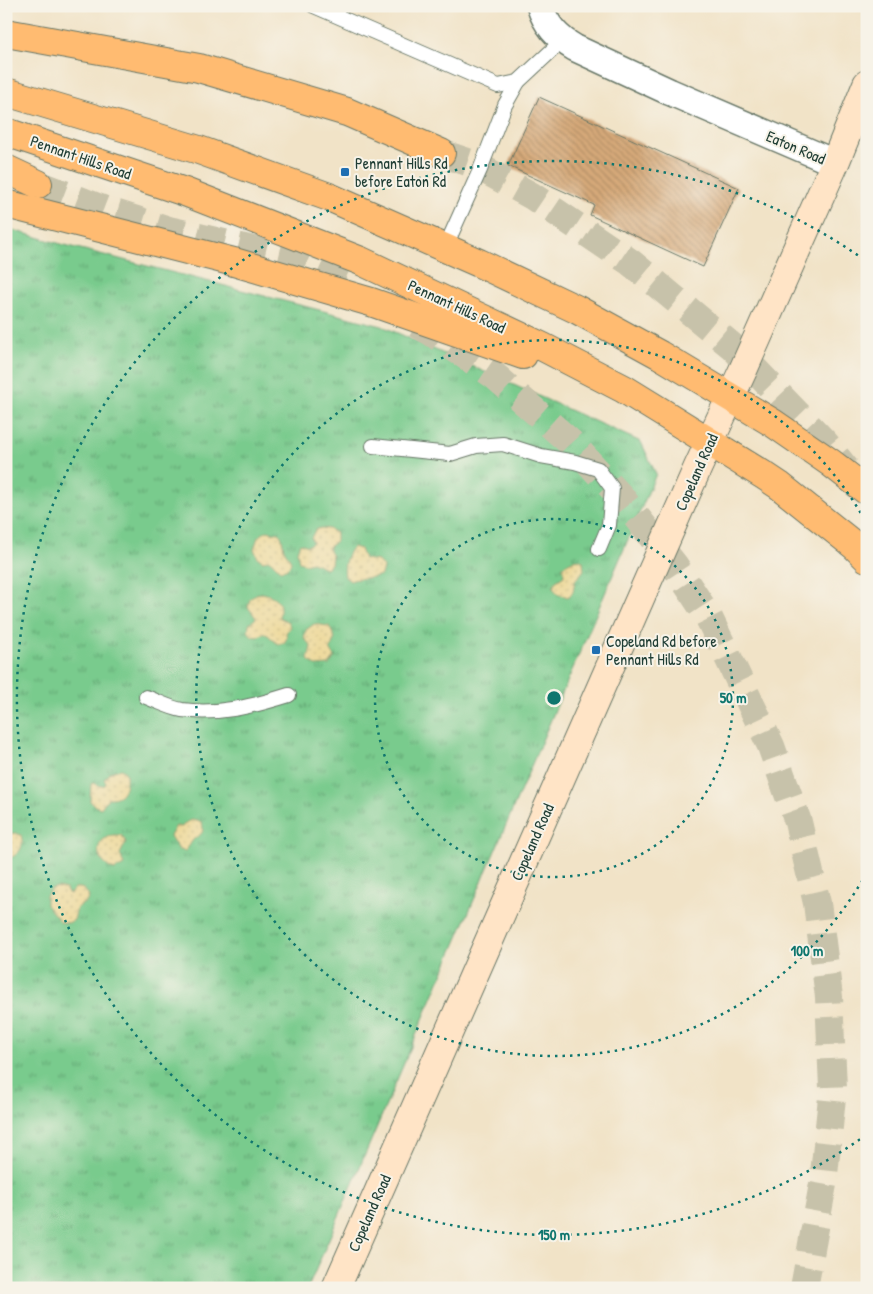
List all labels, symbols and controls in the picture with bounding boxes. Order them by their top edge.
street label: Eaton Road [763,125,829,169]
street label: Pennant Hills Road [28,129,134,185]
place label: Pennant Hills Rd before Eaton Rd [355,152,448,192]
marker: Pennant Hills Rd before Eaton Rd [339,166,351,178]
street label: Pennant Hills Road [405,274,509,338]
street label: Copeland Road [669,430,723,514]
place label: Copeland Rd before Pennant Hills Rd [606,630,718,670]
marker: Copeland Rd before Pennant Hills Rd [590,644,602,656]
text: 50 m [720,687,746,708]
centre of rings [545,689,563,707]
street label: Copeland Road [505,800,559,884]
text: 100 m [791,940,823,961]
street label: Copeland Road [342,1171,396,1255]
text: 150 m [538,1224,570,1245]

